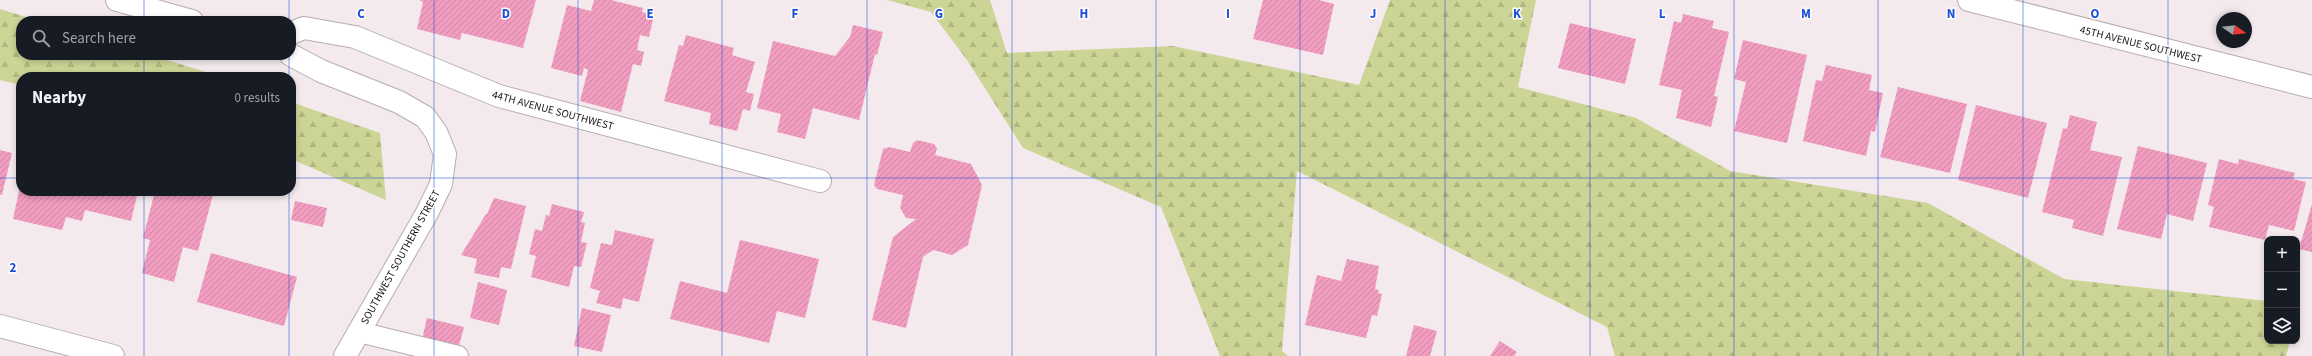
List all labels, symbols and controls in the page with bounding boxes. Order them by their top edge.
text: C [357,5,365,23]
text: D [502,5,510,23]
text: E [646,5,654,23]
text: F [792,5,799,23]
text: G [935,5,943,23]
text: H [1080,5,1088,23]
text: I [1226,5,1230,23]
text: J [1370,5,1376,23]
text: K [1513,5,1522,23]
text: L [1659,5,1666,23]
text: M [1801,5,1811,23]
text: N [1947,5,1955,23]
text: O [2091,5,2100,23]
north arrow [2216,12,2252,48]
search box [16,16,296,60]
street label: 45TH AVENUE SOUTHWEST [2078,22,2203,67]
icon: search [30,27,52,49]
text: Search here [62,28,136,49]
text: Nearby [32,86,86,110]
street label: 44TH AVENUE SOUTHWEST [491,87,615,134]
text: 0 results [235,89,280,107]
street label: SOUTHWEST SOUTHERN STREET [357,187,444,327]
map controls [2264,236,2300,344]
button: + [2264,236,2300,272]
text: 2 [10,259,17,277]
button: − [2264,272,2300,308]
button: layers [2264,308,2300,344]

